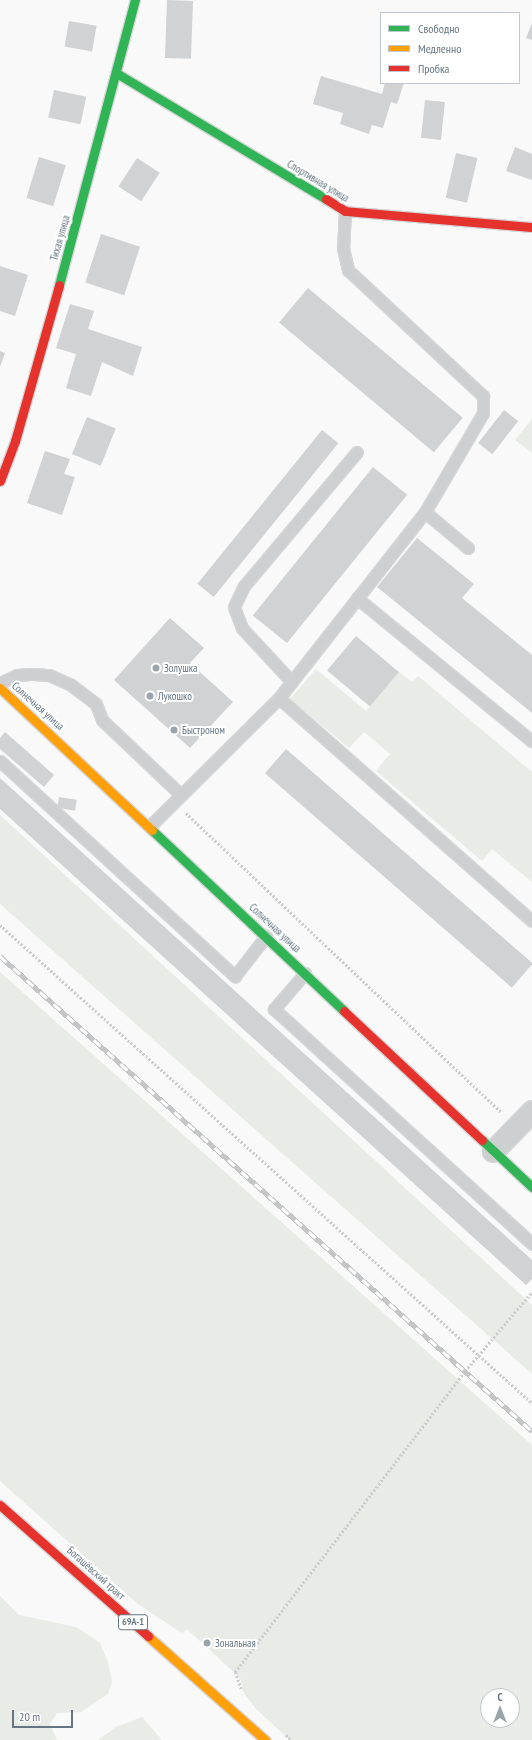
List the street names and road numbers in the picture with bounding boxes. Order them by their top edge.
street label: Спортивная улица [284,157,352,205]
street label: Тихая улица [47,214,73,262]
street label: Солнечная улица [9,679,67,733]
street label: Солнечная улица [246,901,304,955]
street label: Богашёвский тракт [64,1544,128,1602]
road number: 69А-1 [118,1614,148,1630]

